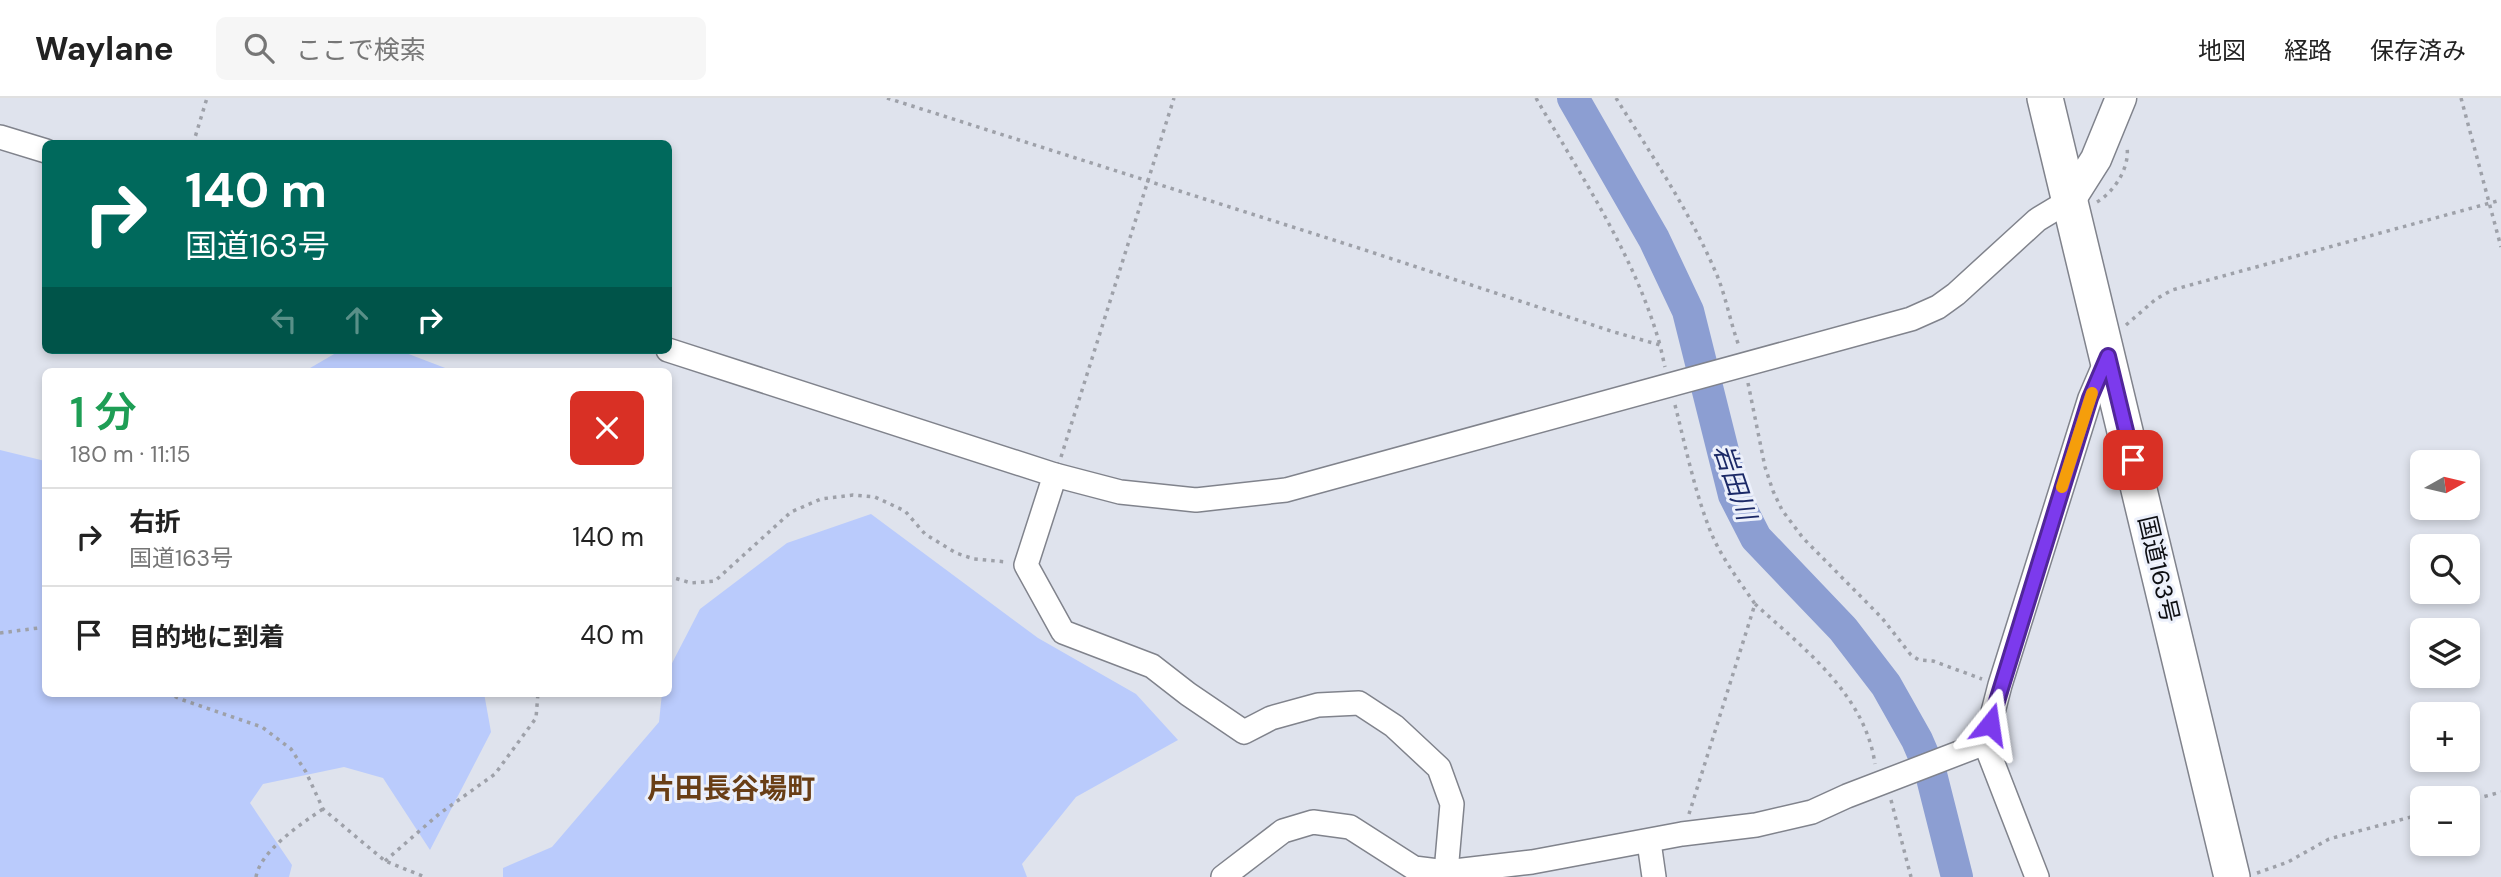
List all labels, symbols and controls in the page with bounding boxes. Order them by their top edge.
search box [216,17,706,80]
text: Waylane [35,27,174,70]
icon: search [240,29,278,67]
text: ここで検索 [296,33,426,67]
text: 地図 [2198,35,2246,66]
text: 経路 [2284,35,2332,66]
text: 保存済み [2370,35,2466,66]
text: 140 m [185,158,327,222]
icon: right [70,168,161,259]
text: 国道163号 [185,225,330,267]
icon: left [265,301,303,339]
icon: ahead [338,301,376,339]
icon: right [411,301,449,339]
text: 1 分 [70,385,137,440]
button: close [570,391,644,465]
pin [2103,430,2163,490]
text: 180 m · 11:15 [70,439,191,469]
water label: 岩田川 [1706,440,1765,527]
icon: arrive [2114,441,2152,479]
north arrow [2410,450,2480,520]
map controls [2410,450,2480,856]
text: 右折 [129,505,181,539]
street label: 国道163号 [2132,513,2186,625]
icon: right [70,518,108,556]
text: 140 m [572,520,644,554]
button: search [2410,534,2480,604]
text: 国道163号 [129,543,233,573]
icon: arrive [70,616,108,654]
text: 40 m [580,618,644,652]
button: layers [2410,618,2480,688]
text: 目的地に到着 [129,620,285,654]
position arrow [1953,687,2027,761]
button: + [2410,702,2480,772]
district label: 片田長谷場町 [647,770,815,807]
button: − [2410,786,2480,856]

